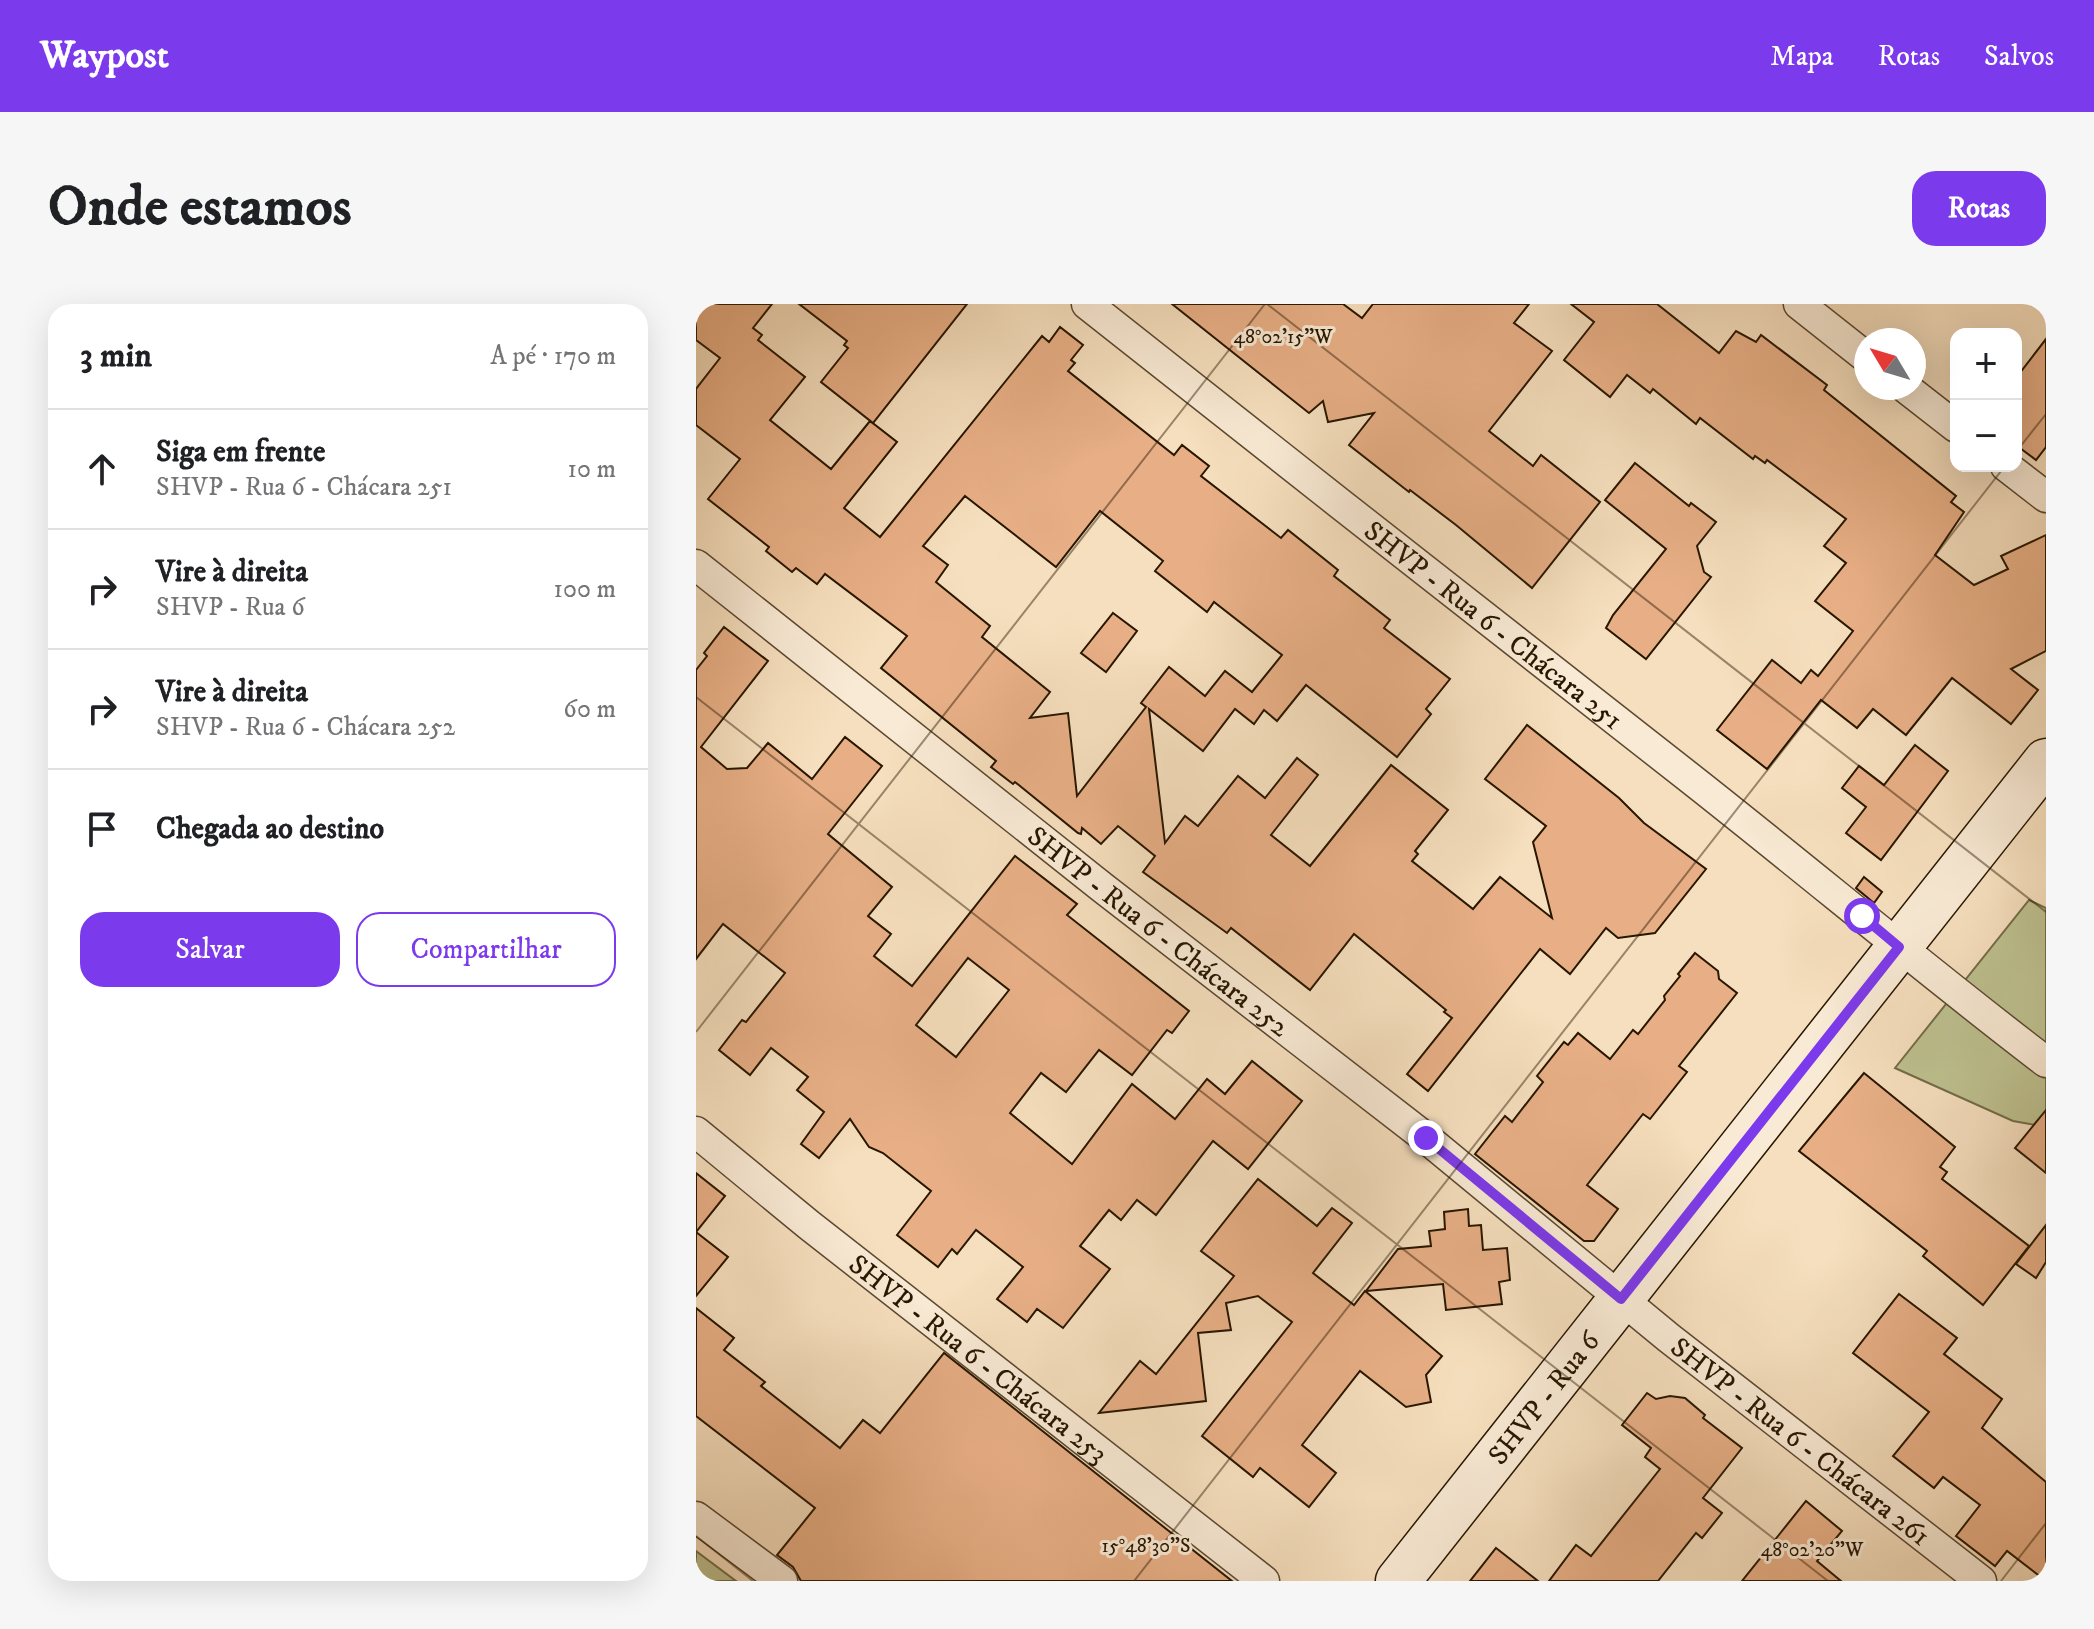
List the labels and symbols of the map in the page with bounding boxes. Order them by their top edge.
text: 48°02'15"W [1233,325,1333,350]
north arrow [1854,328,1926,400]
street label: SHVP - Rua 6 - Chácara 251 [1357,513,1629,738]
street label: SHVP - Rua 6 - Chácara 252 [1020,819,1296,1045]
route start [1844,898,1880,934]
route end [1408,1120,1444,1156]
street label: SHVP - Rua 6 - Chácara 253 [841,1247,1114,1471]
street label: SHVP - Rua 6 [1481,1323,1609,1472]
street label: SHVP - Rua 6 - Chácara 261 [1663,1330,1937,1554]
text: 15°48'30"S [1102,1534,1190,1559]
text: 48°02'20"W [1761,1538,1864,1563]

